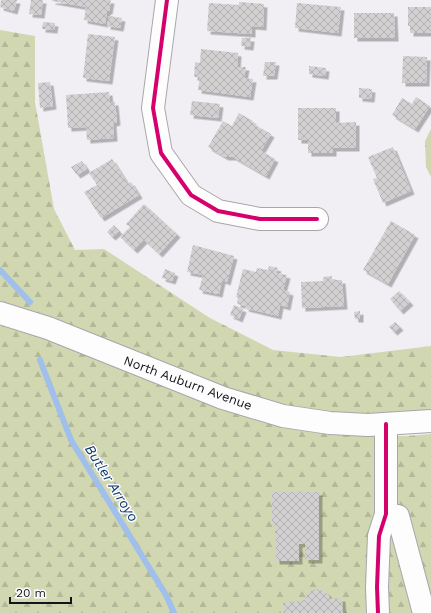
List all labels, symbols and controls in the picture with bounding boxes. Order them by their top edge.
street label: North Auburn Avenue [122,353,254,413]
water label: Butler Arroyo [82,442,142,524]
scale bar [10,579,71,605]
text: 20 m [16,586,46,600]

